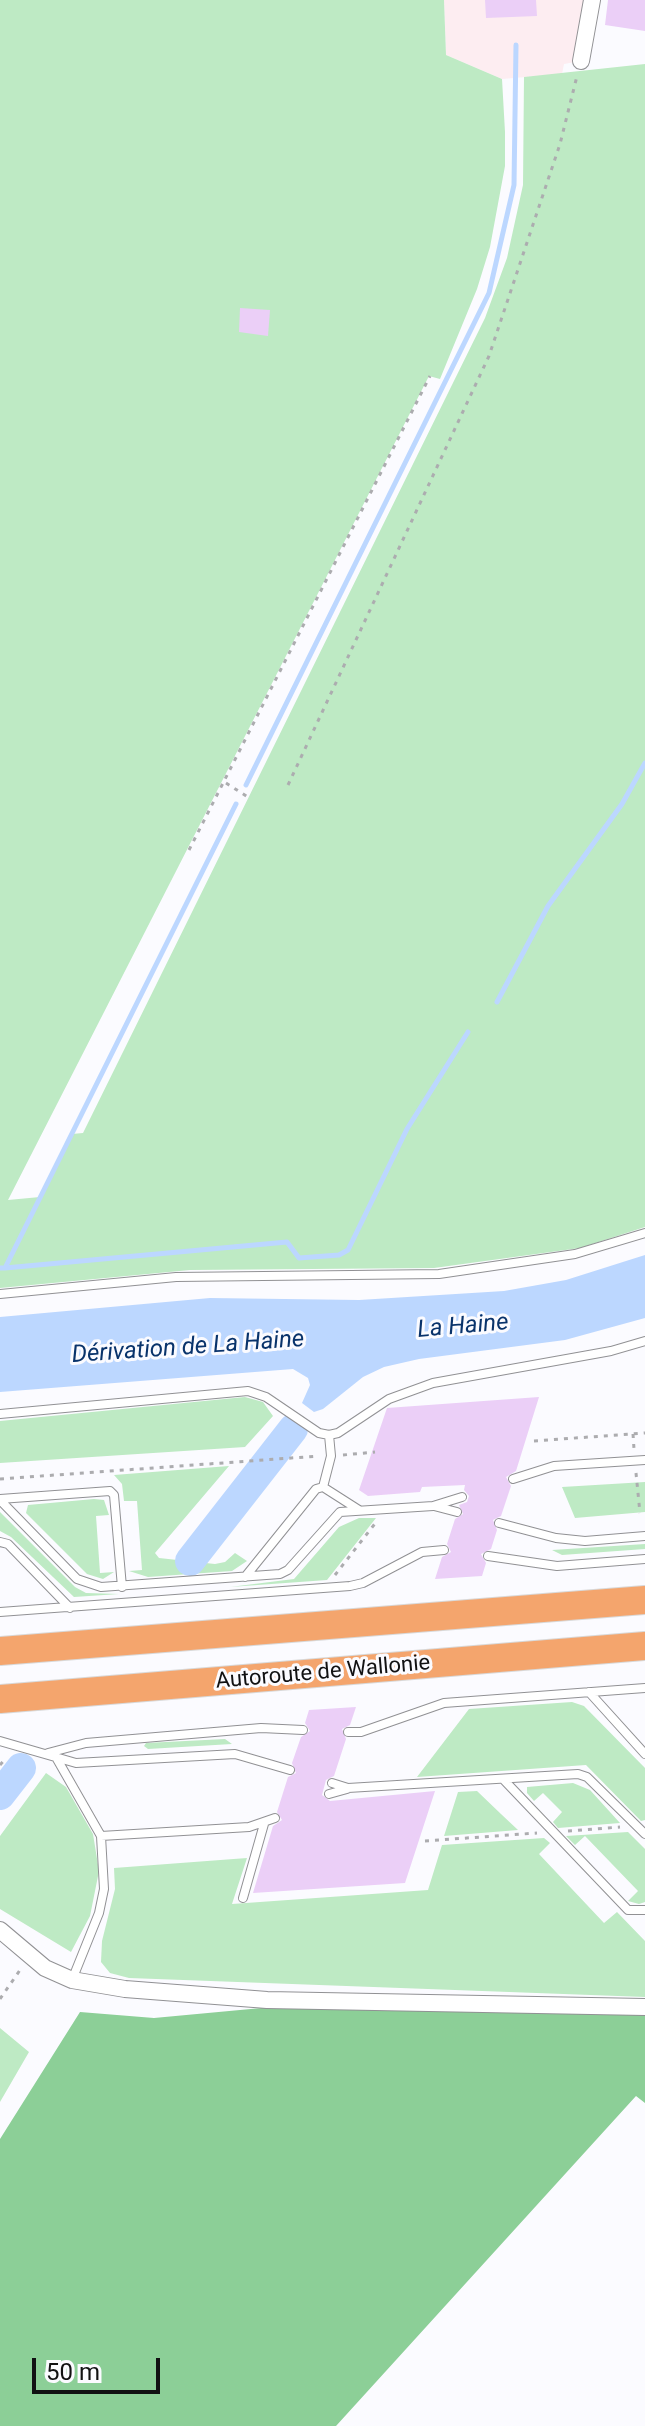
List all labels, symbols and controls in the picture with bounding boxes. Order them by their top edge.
water label: La Haine [416,1309,510,1345]
water label: Dérivation de La Haine [71,1326,305,1370]
street label: Autoroute de Wallonie [215,1650,431,1696]
scale bar [36,2342,164,2392]
text: 50 m [46,2358,100,2386]

